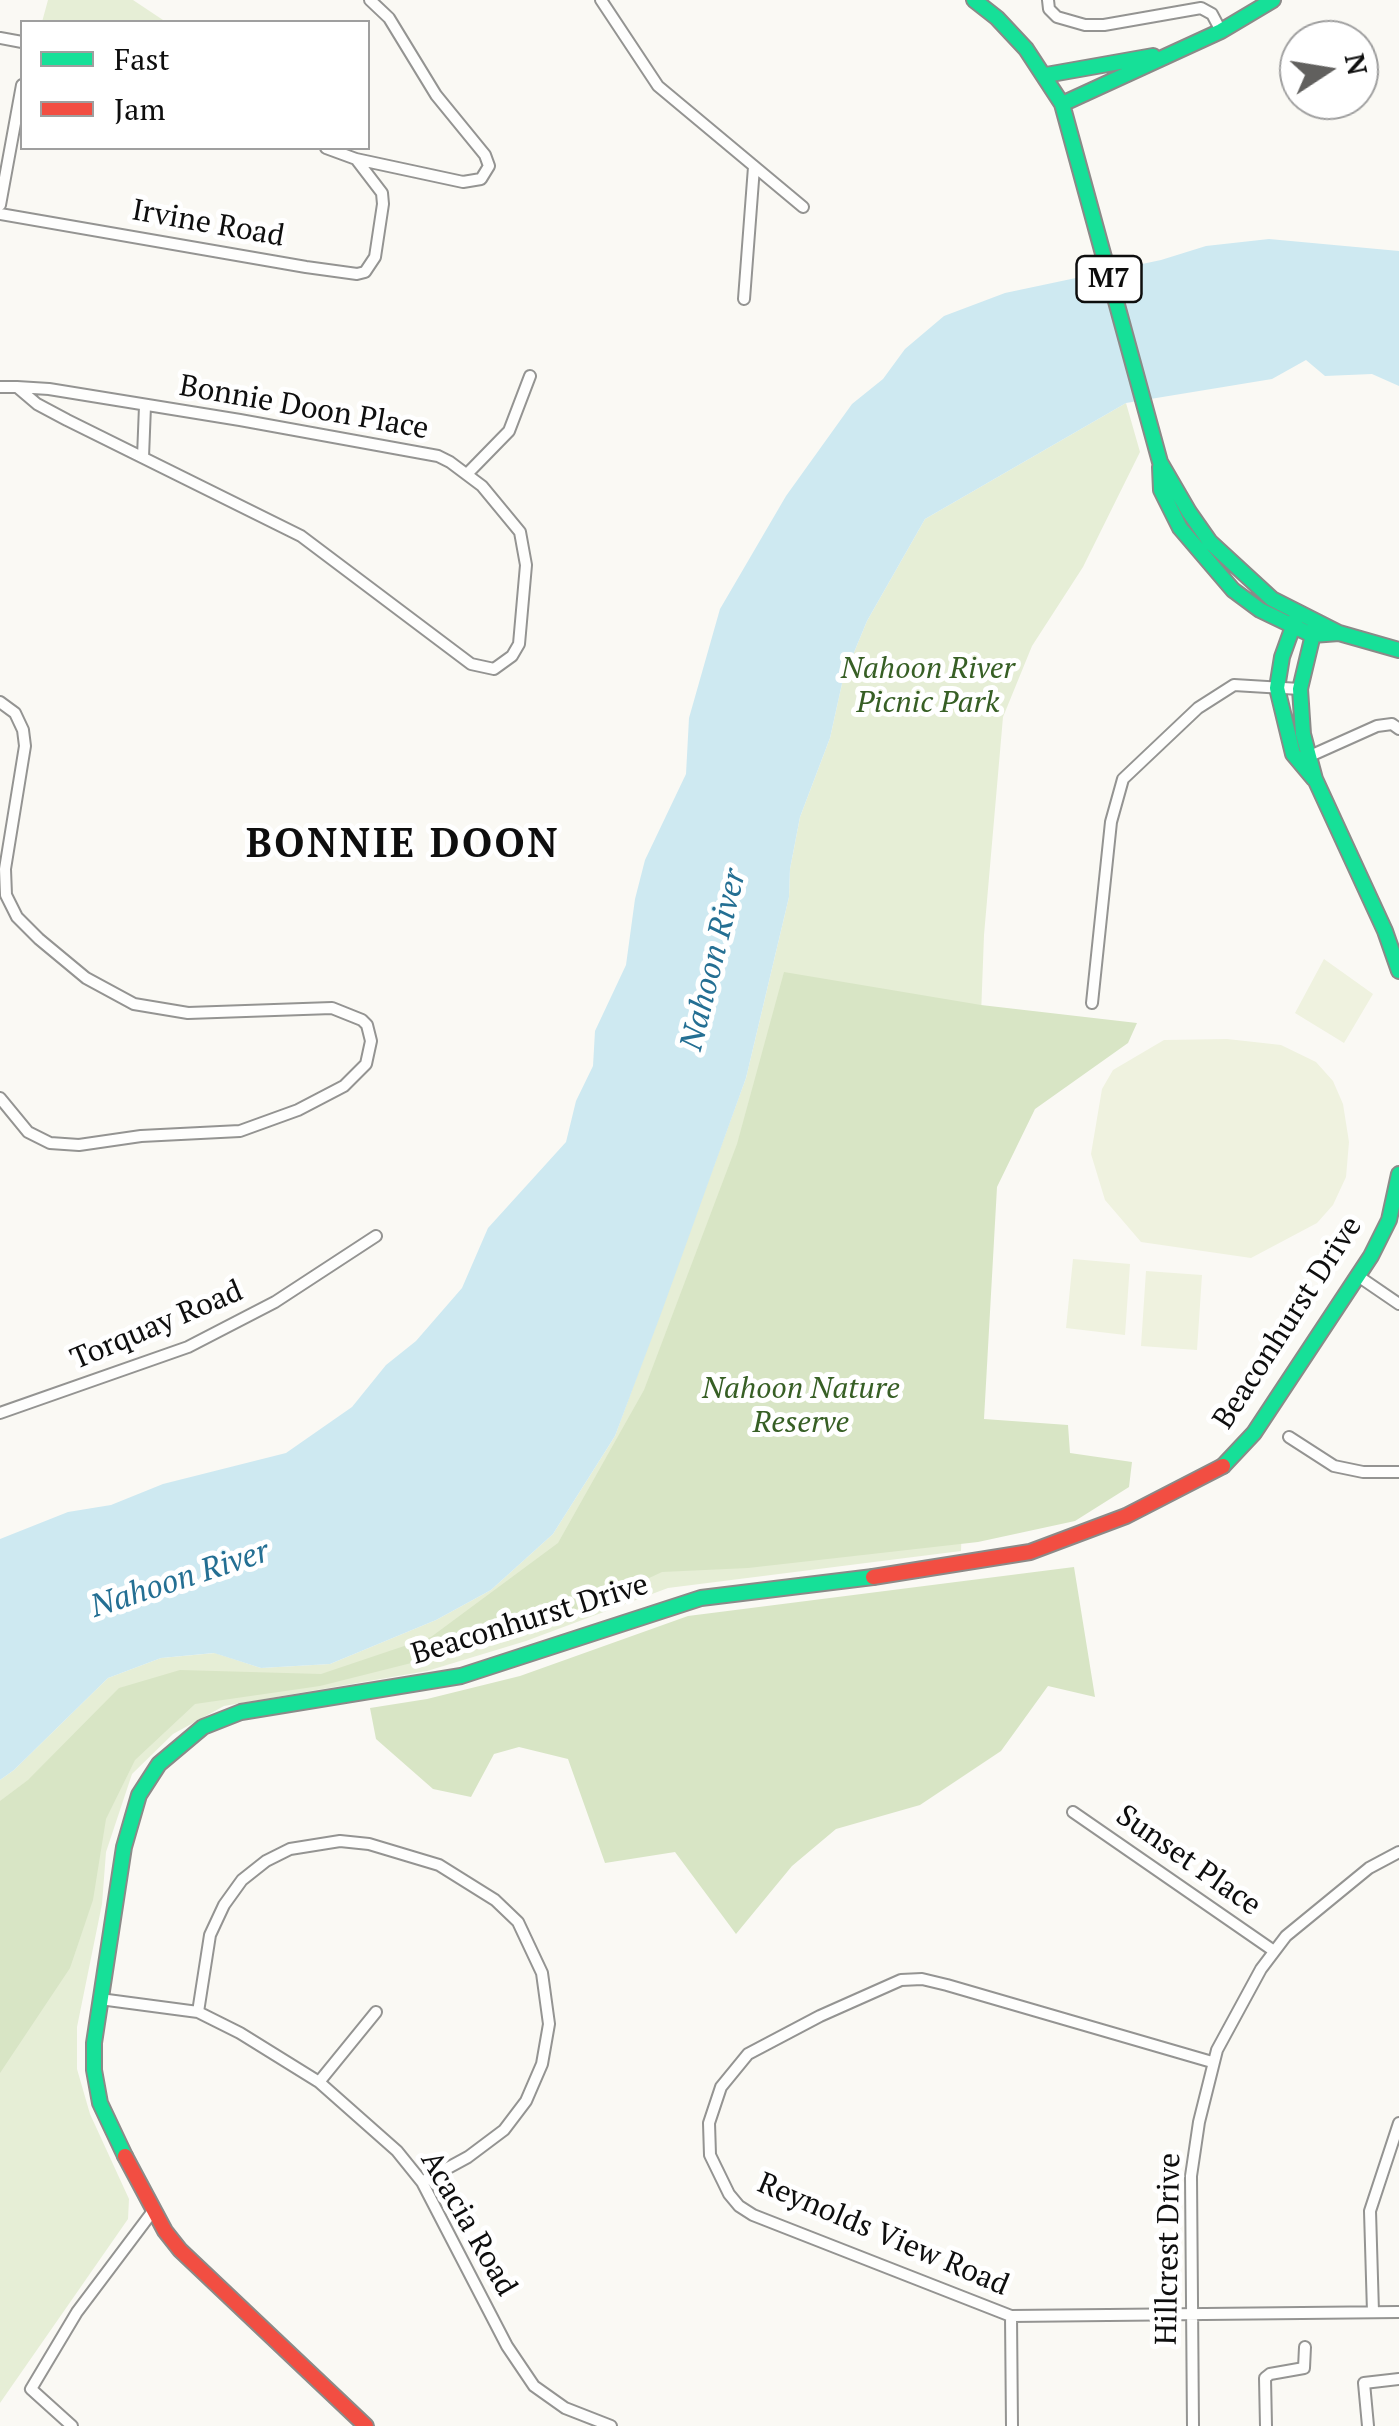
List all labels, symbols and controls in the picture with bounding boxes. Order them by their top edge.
legend [20,20,370,150]
north arrow [1279,20,1379,120]
text: Fast [114,39,170,79]
text: N [1337,50,1377,78]
text: Jam [114,89,165,129]
street label: Irvine Road [129,193,287,255]
road number: M7 [1076,256,1142,302]
street label: Bonnie Doon Place [177,368,431,448]
park label: Nahoon River Picnic Park [841,651,1015,722]
district label: BONNIE DOON [246,822,560,870]
water label: Nahoon River [673,865,755,1055]
street label: Beaconhurst Drive [1206,1210,1370,1436]
street label: Torquay Road [66,1274,248,1378]
park label: Nahoon Nature Reserve [702,1371,900,1442]
water label: Nahoon River [86,1533,274,1627]
street label: Beaconhurst Drive [407,1567,653,1673]
street label: Sunset Place [1109,1798,1267,1924]
street label: Acacia Road [412,2145,524,2303]
street label: Hillcrest Drive [1149,2152,1189,2346]
street label: Reynolds View Road [752,2166,1014,2304]

